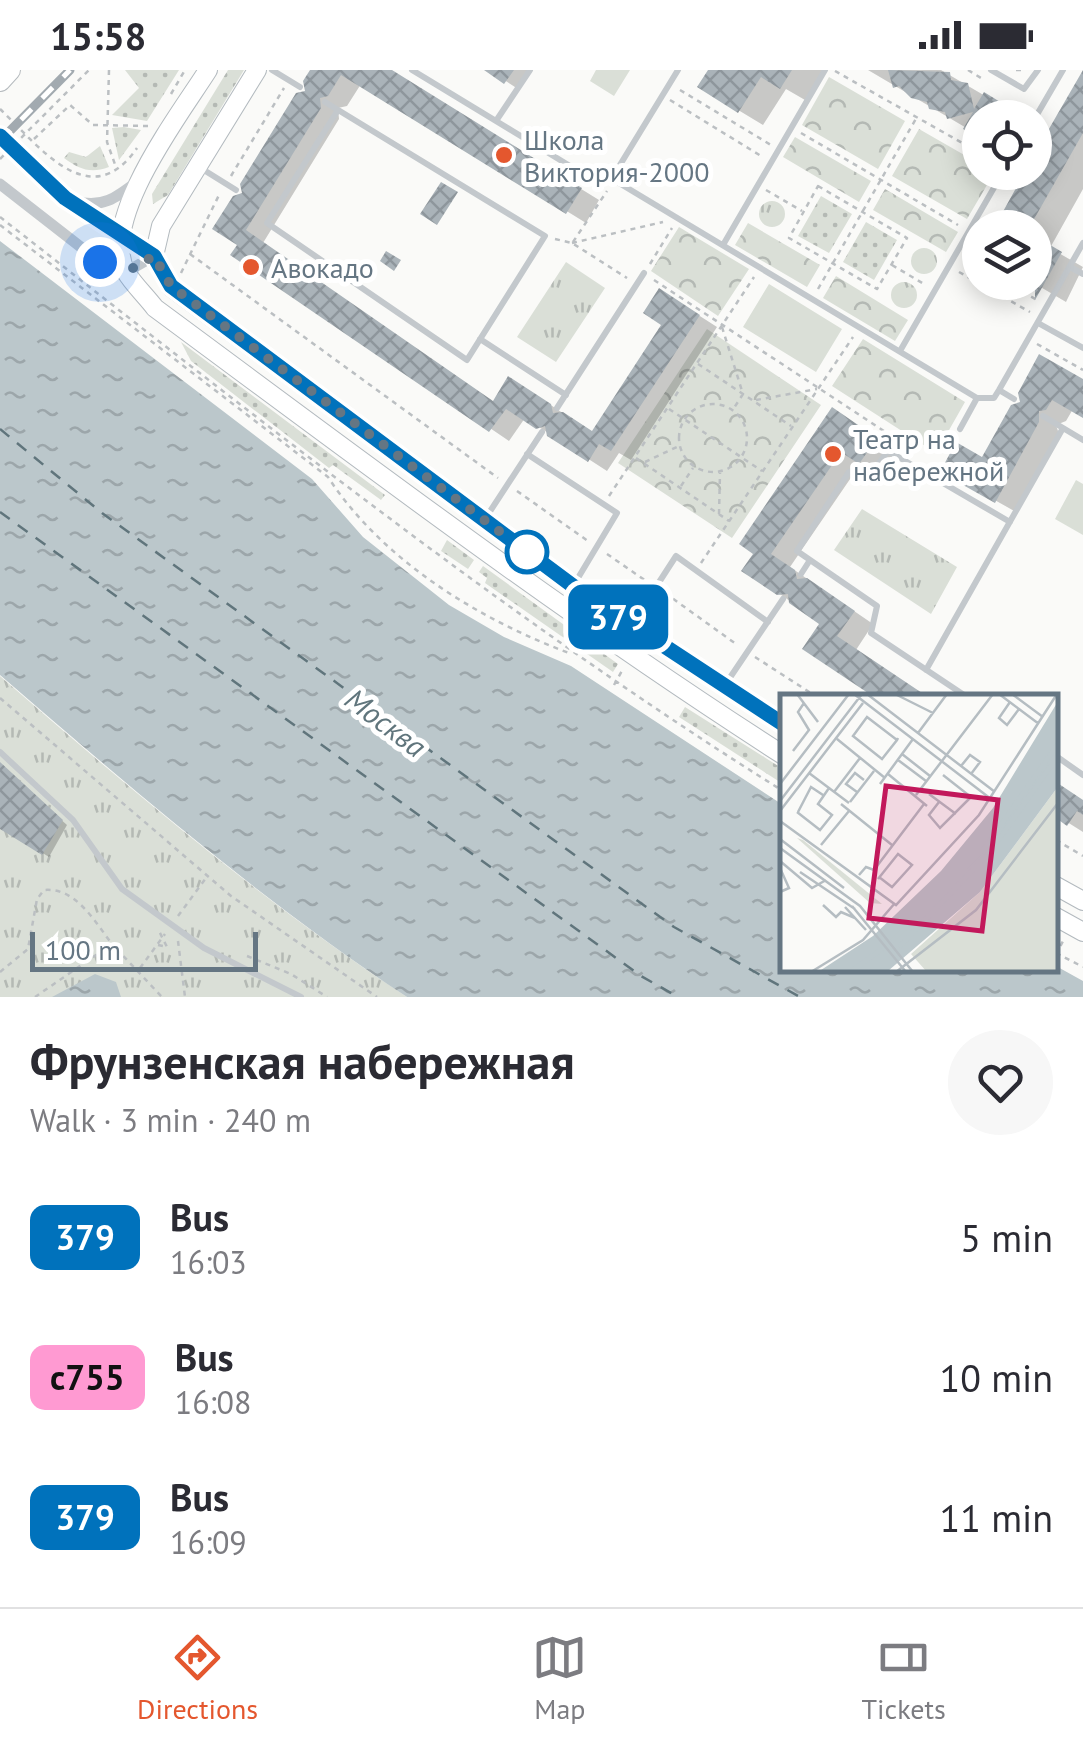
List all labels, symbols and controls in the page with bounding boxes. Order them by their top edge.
text: 15:58 [50,11,146,60]
map controls [962,100,1052,300]
button: locate [962,100,1052,190]
place label: Школа Виктория-2000 [524,121,710,190]
marker: Школа Виктория-2000 [493,144,515,166]
button: layers [962,210,1052,300]
your location [75,237,125,287]
place label: Авокадо [271,249,374,286]
marker: Авокадо [240,256,262,278]
place label: Театр на набережной [853,420,1004,489]
marker: Театр на набережной [822,443,844,465]
unlabelled marker [506,531,548,573]
line badge: 379 [560,584,676,650]
text: 379 [588,594,648,640]
water label: Москва [338,679,435,765]
inset map [780,694,1058,972]
scale bar [30,927,258,971]
text: 100 m [45,931,121,968]
text: Фрунзенская набережная [30,1030,575,1092]
button: heart [948,1030,1053,1135]
text: Walk · 3 min · 240 m [30,1099,311,1141]
text: Bus [170,1192,229,1241]
text: 5 min [960,1213,1053,1262]
text: 379 [55,1214,115,1260]
text: 16:03 [170,1241,247,1283]
text: Bus [175,1332,234,1381]
text: 10 min [940,1353,1053,1402]
text: с755 [50,1354,125,1400]
text: 16:08 [175,1381,251,1423]
text: Bus [170,1472,229,1521]
text: 11 min [940,1493,1053,1542]
text: 379 [55,1494,115,1540]
text: 16:09 [170,1521,247,1563]
tab: Directions [137,1630,258,1727]
tab: Map [532,1630,587,1727]
tab: Tickets [862,1630,946,1727]

